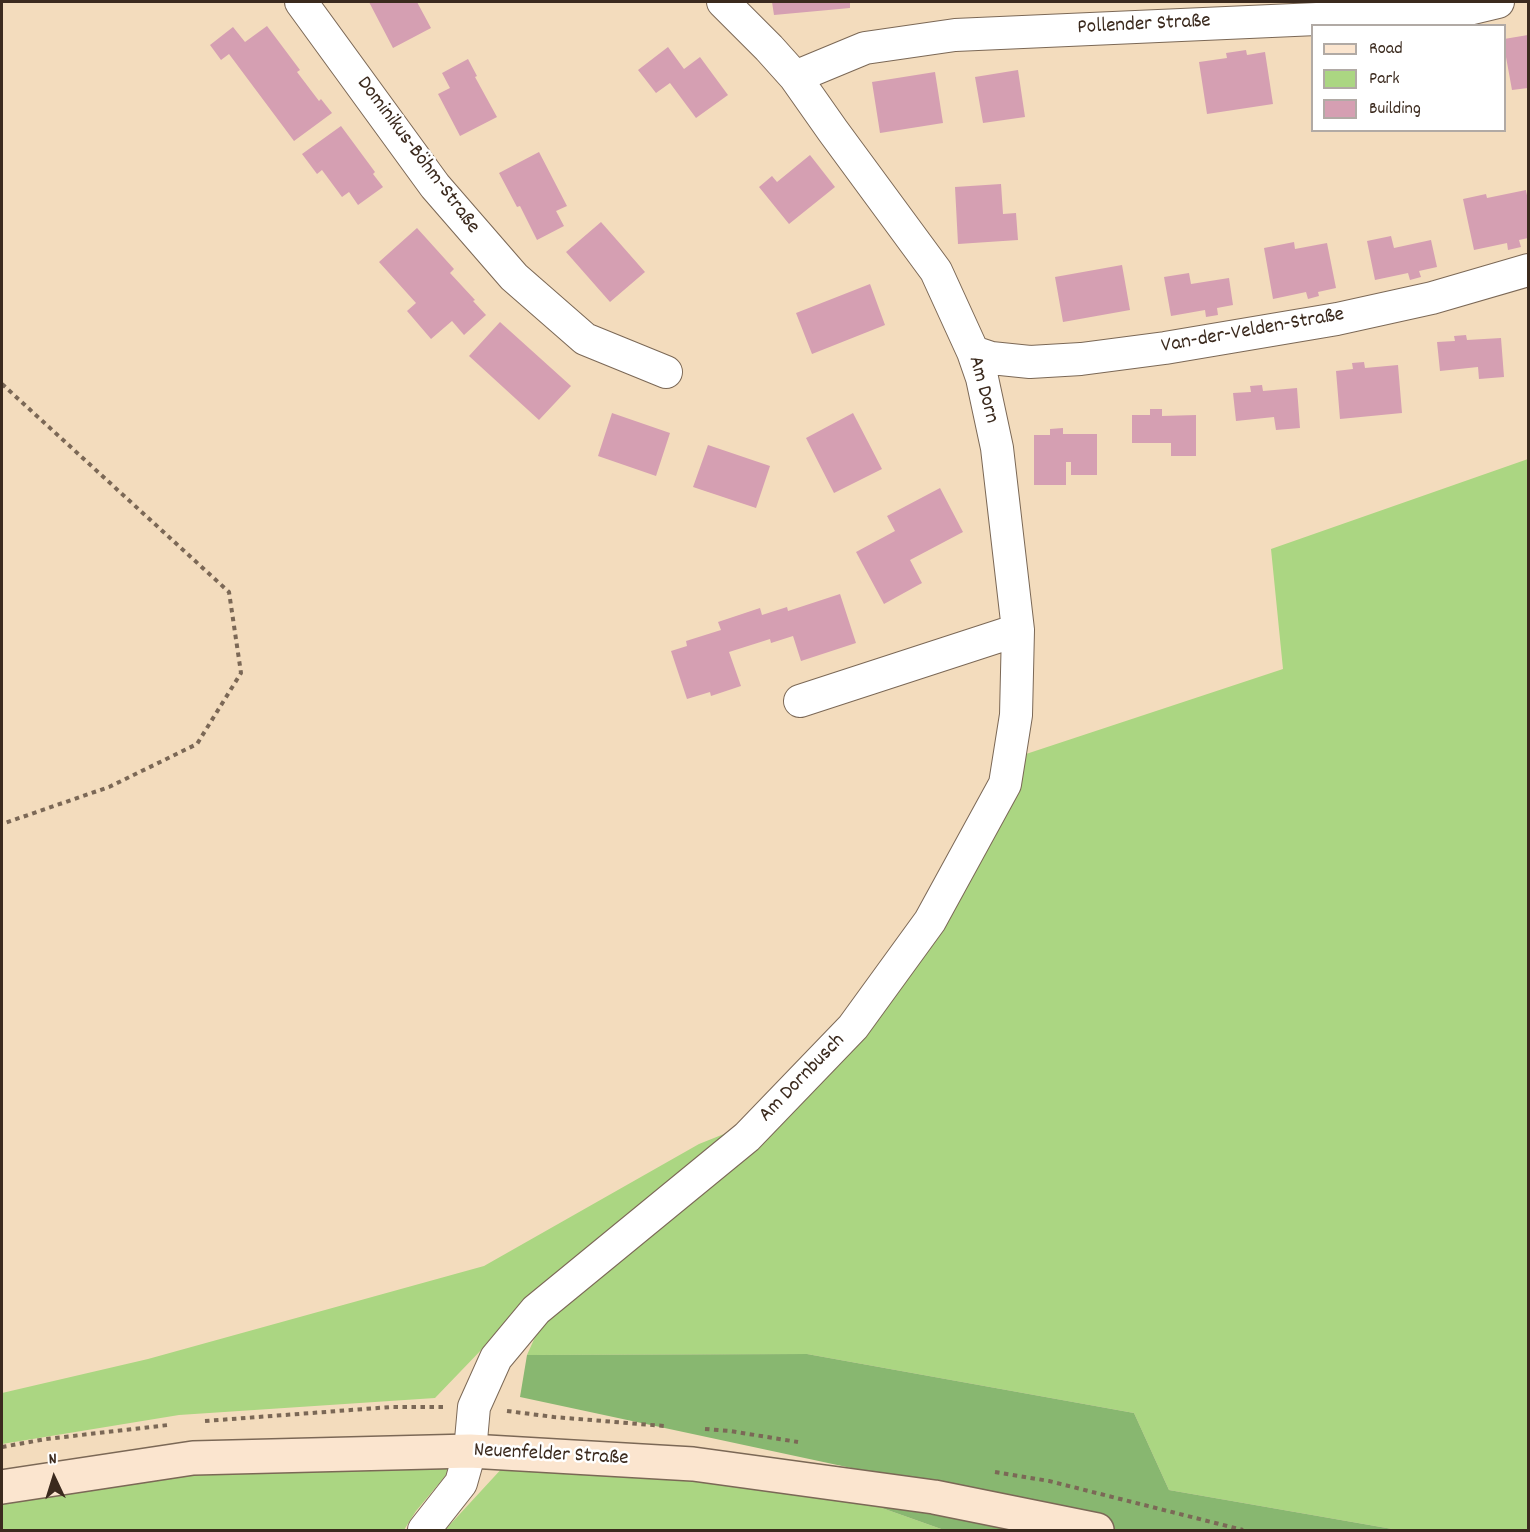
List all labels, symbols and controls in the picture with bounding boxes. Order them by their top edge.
street label: Pollender Straße [1077,10,1211,42]
legend [1311,24,1506,132]
text: Road [1369,37,1403,62]
text: Park [1369,67,1400,92]
street label: Dominikus-Böhm-Straße [350,73,484,239]
text: Building [1369,97,1421,122]
street label: Van-der-Velden-Straße [1160,304,1346,360]
street label: Am Dorn [961,354,1003,426]
street label: Am Dornbusch [755,1029,851,1129]
street label: Neuenfelder Straße [473,1439,629,1473]
north arrow [24,1448,84,1508]
text: N [48,1448,57,1471]

